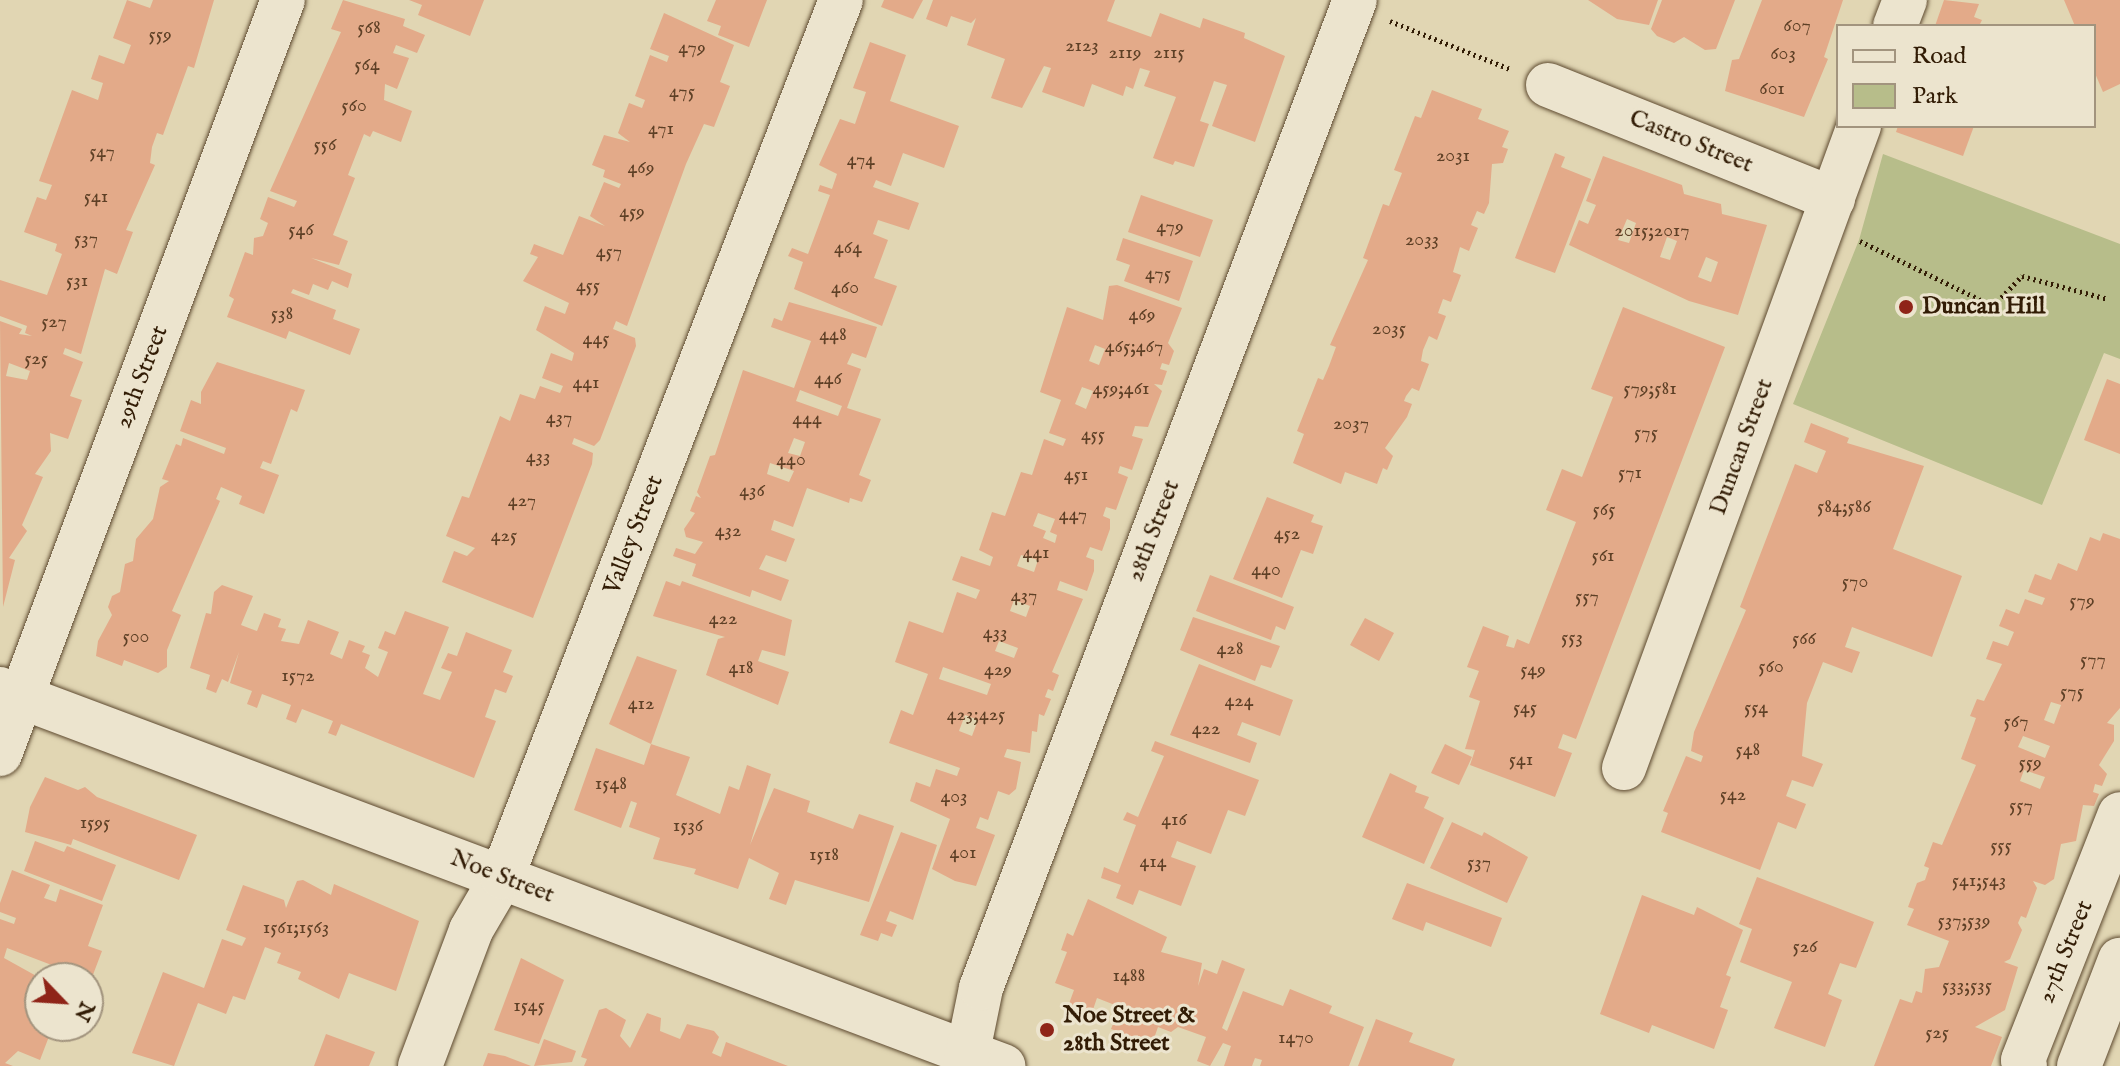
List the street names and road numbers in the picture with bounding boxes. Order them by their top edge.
street label: Castro Street [1625,104,1757,180]
street label: 29th Street [109,322,175,432]
street label: Duncan Street [1704,375,1780,519]
street label: Valley Street [598,471,670,599]
street label: 28th Street [1121,476,1187,586]
street label: Noe Street [446,844,558,910]
street label: 27th Street [2032,896,2100,1008]

